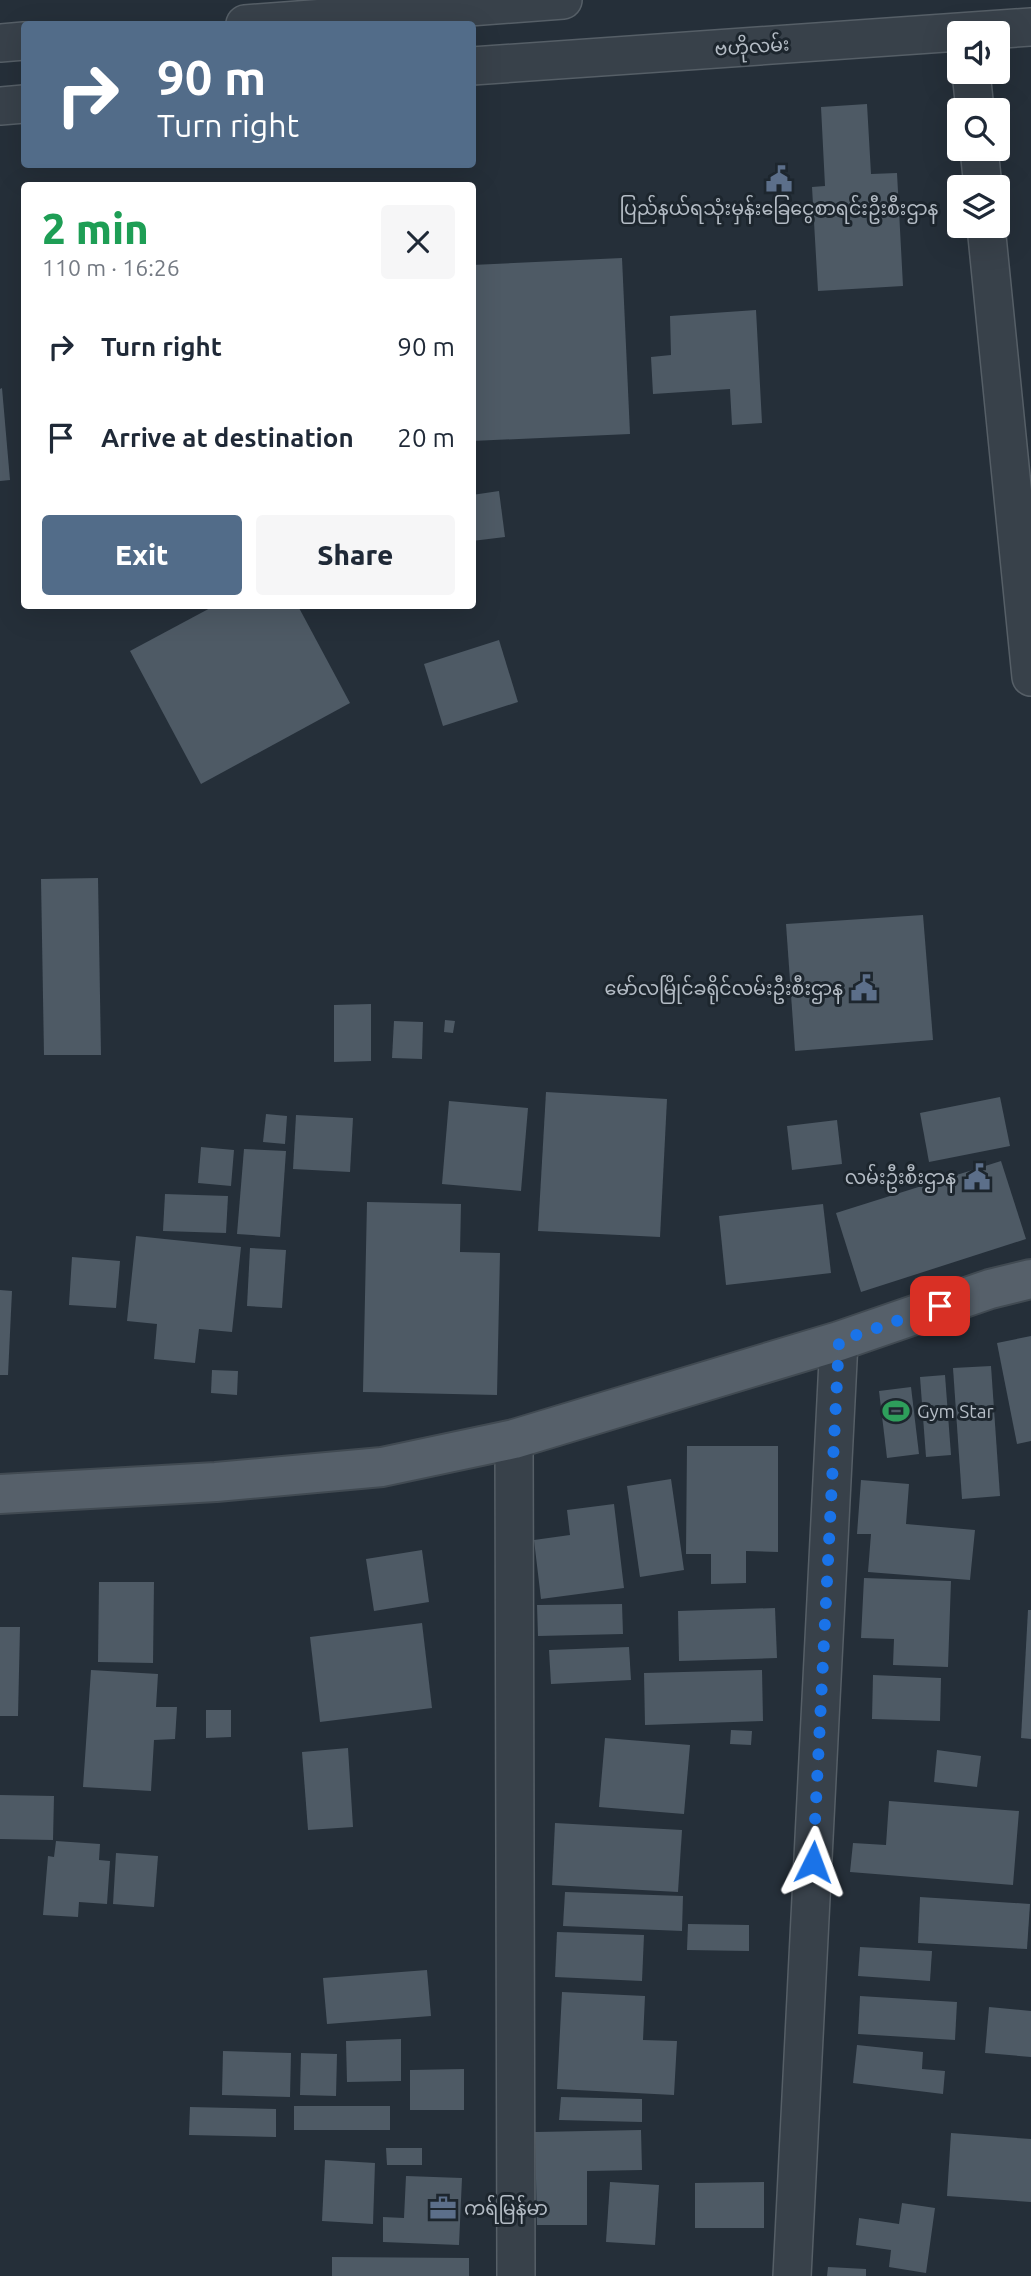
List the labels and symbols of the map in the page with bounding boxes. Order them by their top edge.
street label: ဗဟိုလမ်း [714,29,791,66]
public building icon: ပြည်နယ်ရသုံးမှန်းခြေငွေစာရင်းဦးစီးဌာန [764,164,794,194]
place label: ပြည်နယ်ရသုံးမှန်းခြေငွေစာရင်းဦးစီးဌာန [620,194,939,225]
public building icon: မော်လမြိုင်ခရိုင်လမ်းဦးစီးဌာန [849,973,879,1003]
place label: မော်လမြိုင်ခရိုင်လမ်းဦးစီးဌာန [604,974,843,1005]
public building icon: လမ်းဦးစီးဌာန [962,1162,992,1192]
place label: လမ်းဦးစီးဌာန [845,1163,956,1193]
pin [910,1276,970,1336]
sports icon: Gym Star [881,1396,911,1426]
place label: Gym Star [917,1400,994,1422]
position arrow [776,1825,850,1899]
office icon: ကရ်မြန်မာ [428,2193,458,2223]
place label: ကရ်မြန်မာ [464,2194,548,2224]

